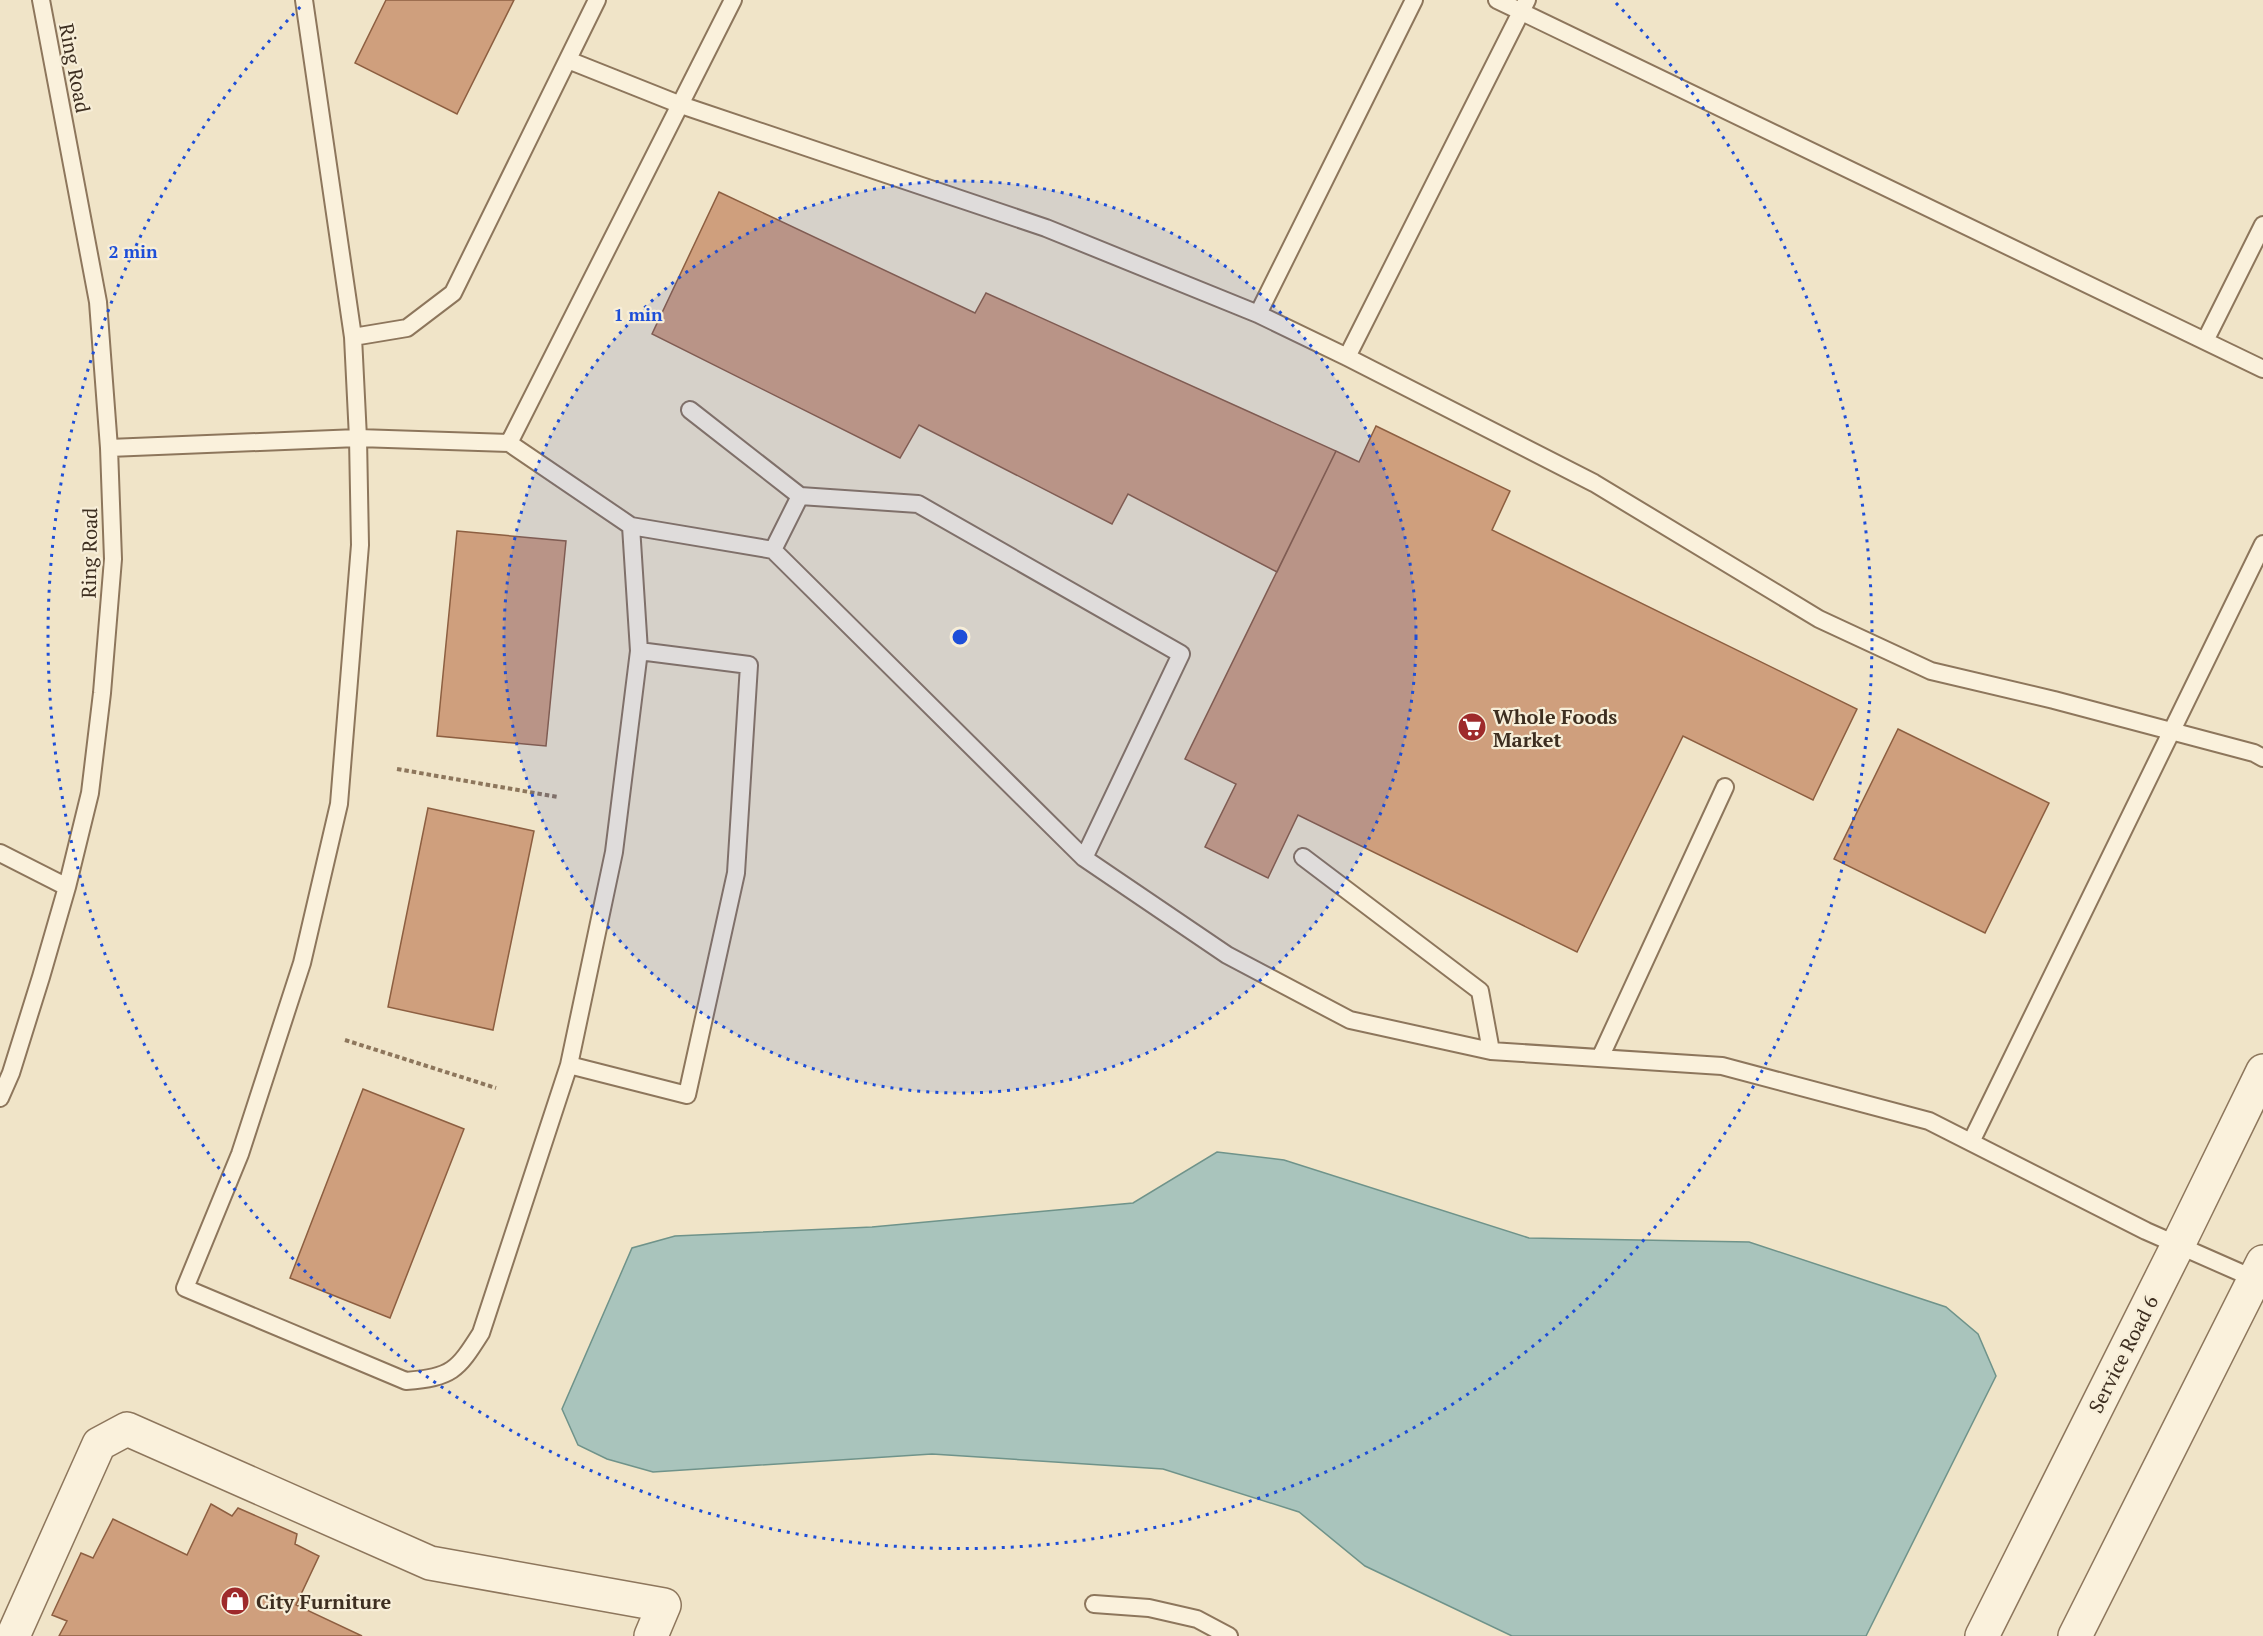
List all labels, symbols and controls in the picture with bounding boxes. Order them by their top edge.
street label: Ring Road [53,21,97,115]
text: 2 min [108,239,158,263]
text: 1 min [613,302,663,326]
street label: Ring Road [75,507,103,599]
centre of rings [950,627,970,647]
place label: Whole Foods Market [1493,703,1617,753]
supermarket icon: Whole Foods Market [1456,711,1488,743]
street label: Service Road 6 [2082,1290,2164,1418]
shop icon: City Furniture [219,1585,251,1617]
place label: City Furniture [256,1588,392,1615]

